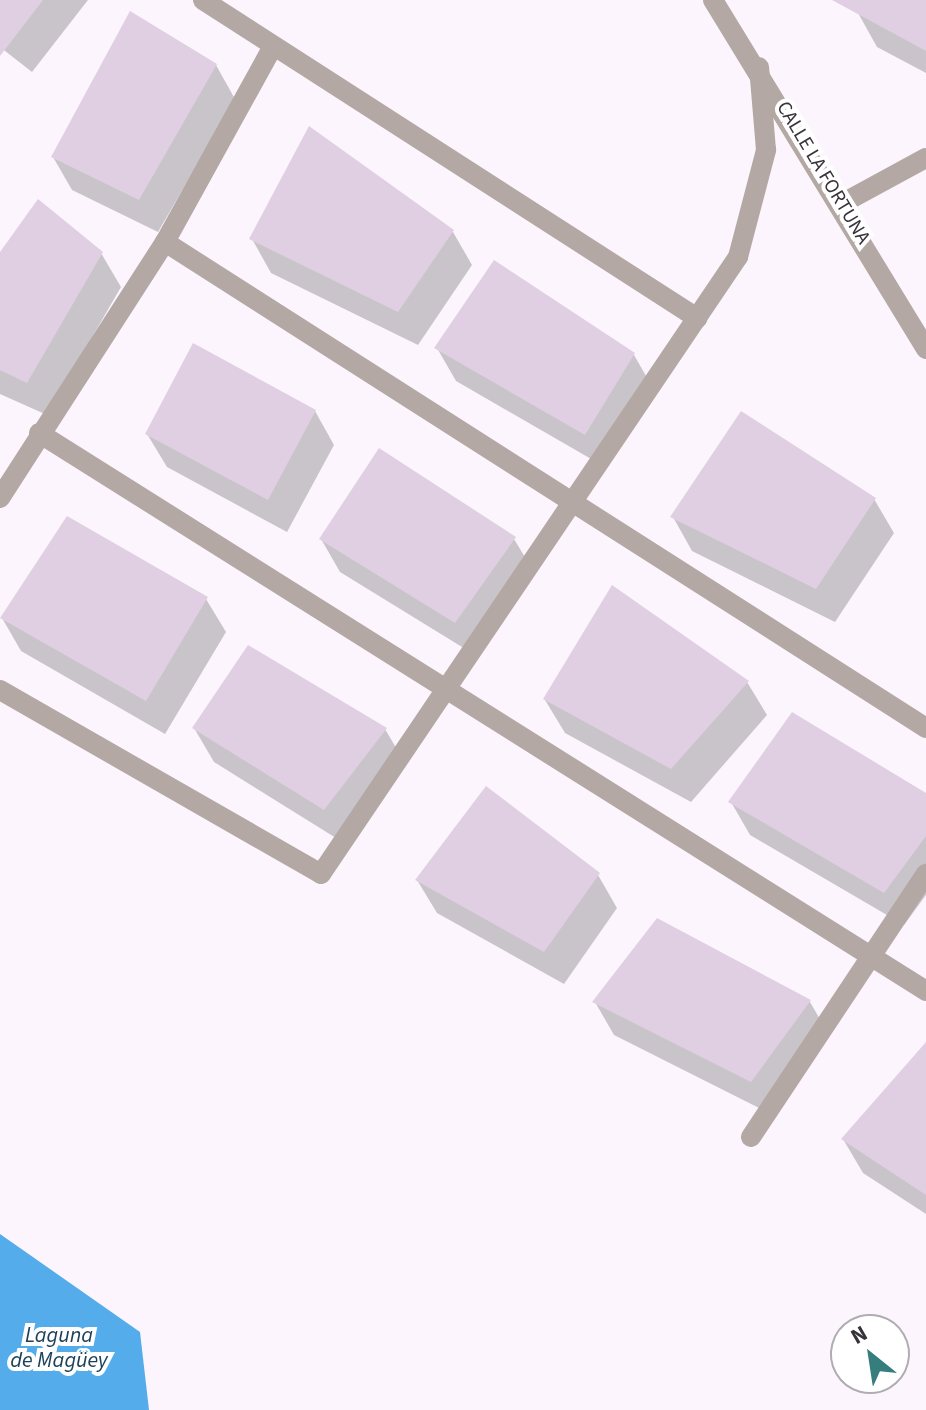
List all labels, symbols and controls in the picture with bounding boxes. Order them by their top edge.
street label: CALLE LA FORTUNA [771,97,875,249]
north arrow [830,1314,910,1394]
text: N [845,1317,873,1352]
water label: Laguna de Magüey [10,1322,108,1374]

